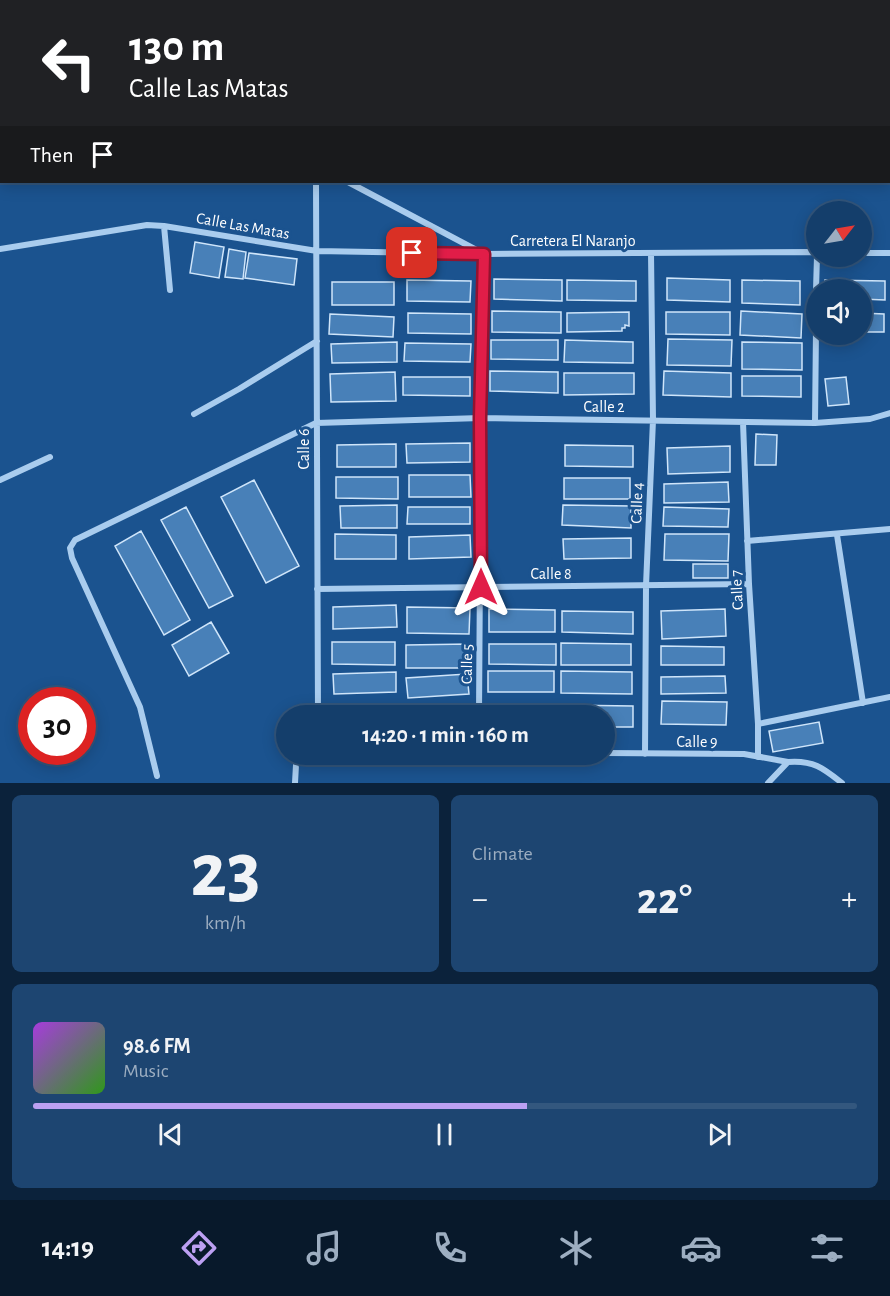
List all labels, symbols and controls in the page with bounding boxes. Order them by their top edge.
icon: left [30,24,108,102]
text: 130 m [129,26,224,68]
text: Calle Las Matas [129,75,289,102]
icon: arrive [86,138,119,171]
text: Then [30,144,74,166]
north arrow [806,201,872,267]
map controls [806,201,872,345]
street label: Calle Las Matas [195,210,291,242]
pin [386,227,437,278]
street label: Carretera El Naranjo [510,233,636,250]
icon: arrive [395,236,428,269]
button: sound [806,279,872,345]
street label: Calle 2 [584,399,624,415]
street label: Calle 6 [296,428,312,470]
street label: Calle 4 [628,482,646,524]
position arrow [449,555,513,619]
street label: Calle 8 [530,566,572,582]
street label: Calle 7 [728,569,746,610]
street label: Calle 5 [459,644,475,684]
speed limit sign: 30 [18,687,96,765]
text: 14:20 · 1 min · 160 m [362,724,529,746]
street label: Calle 9 [676,734,718,750]
text: 23 [190,833,261,911]
text: Climate [472,844,533,864]
text: 22° [637,877,692,922]
text: − [472,883,488,916]
text: + [841,883,857,916]
text: km/h [205,913,246,933]
text: 98.6 FM [123,1035,191,1057]
text: Music [123,1061,169,1081]
icon: previous [154,1118,187,1151]
icon: pause [428,1118,461,1151]
icon: next [703,1118,736,1151]
icon: directions [178,1227,220,1269]
icon: music [303,1227,345,1269]
icon: phone [429,1227,471,1269]
icon: climate [555,1227,597,1269]
icon: car [680,1227,722,1269]
icon: filters [806,1227,848,1269]
text: 14:19 [42,1234,94,1261]

